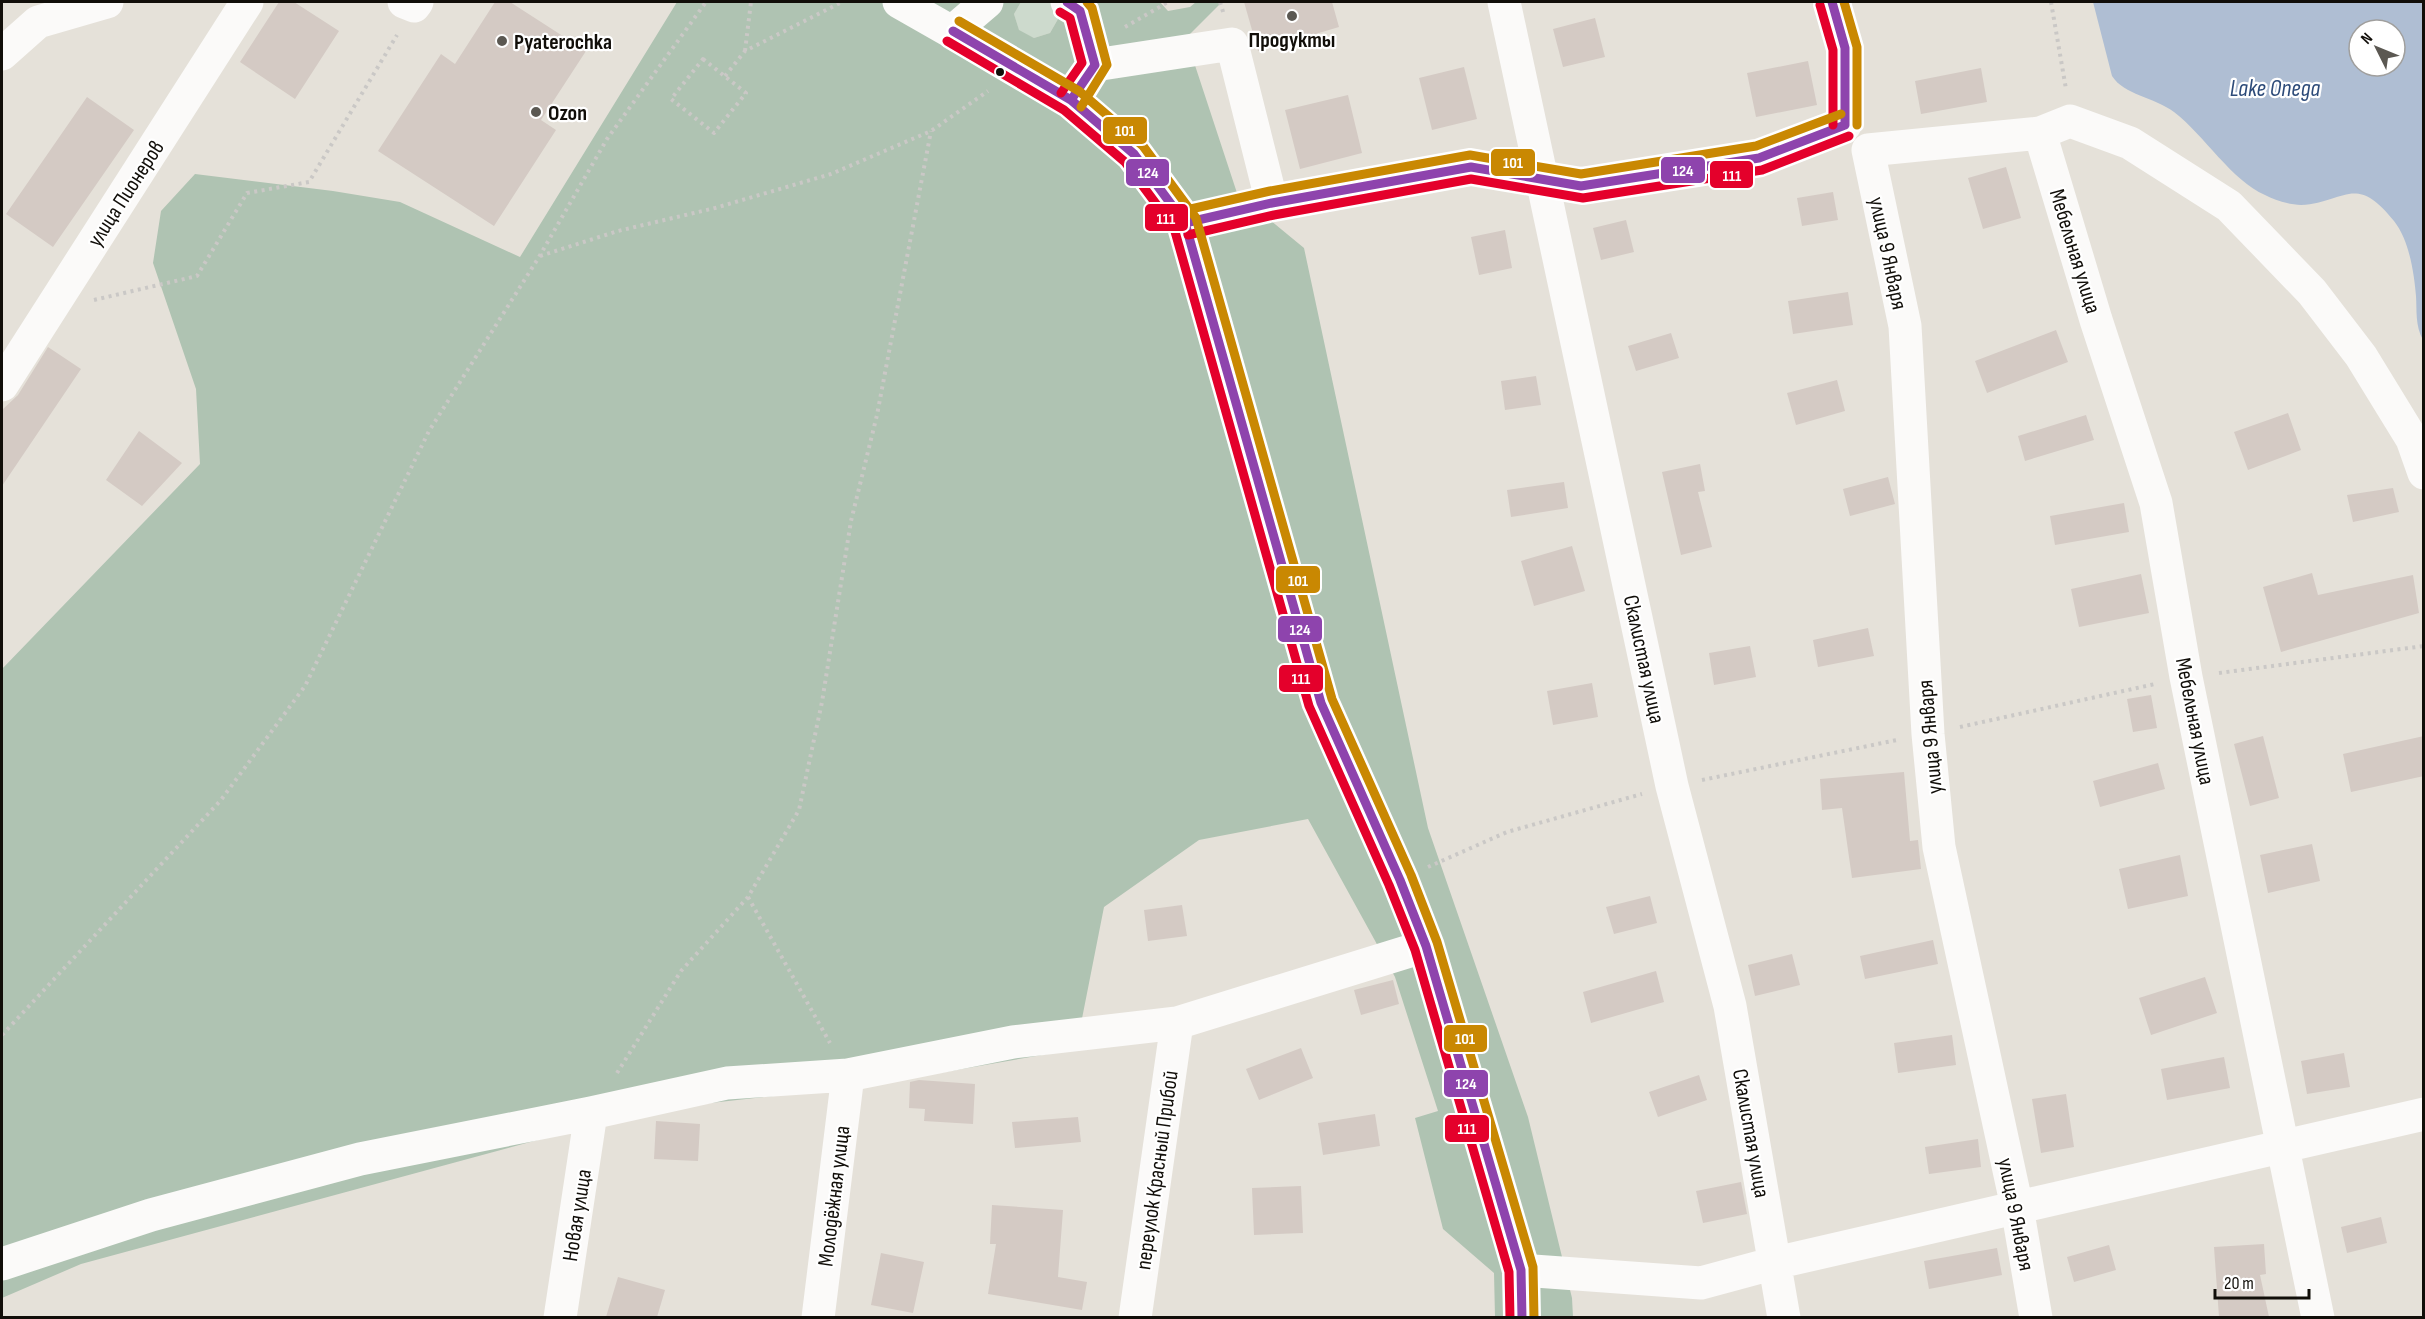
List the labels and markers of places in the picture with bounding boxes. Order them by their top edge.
marker: Продукты [1285,9,1299,23]
place label: Продукты [1249,27,1335,54]
place label: Pyaterochka [514,29,612,56]
marker: Pyaterochka [495,34,509,48]
unlabelled marker [994,66,1006,78]
place label: Ozon [548,100,587,127]
marker: Ozon [529,105,543,119]

